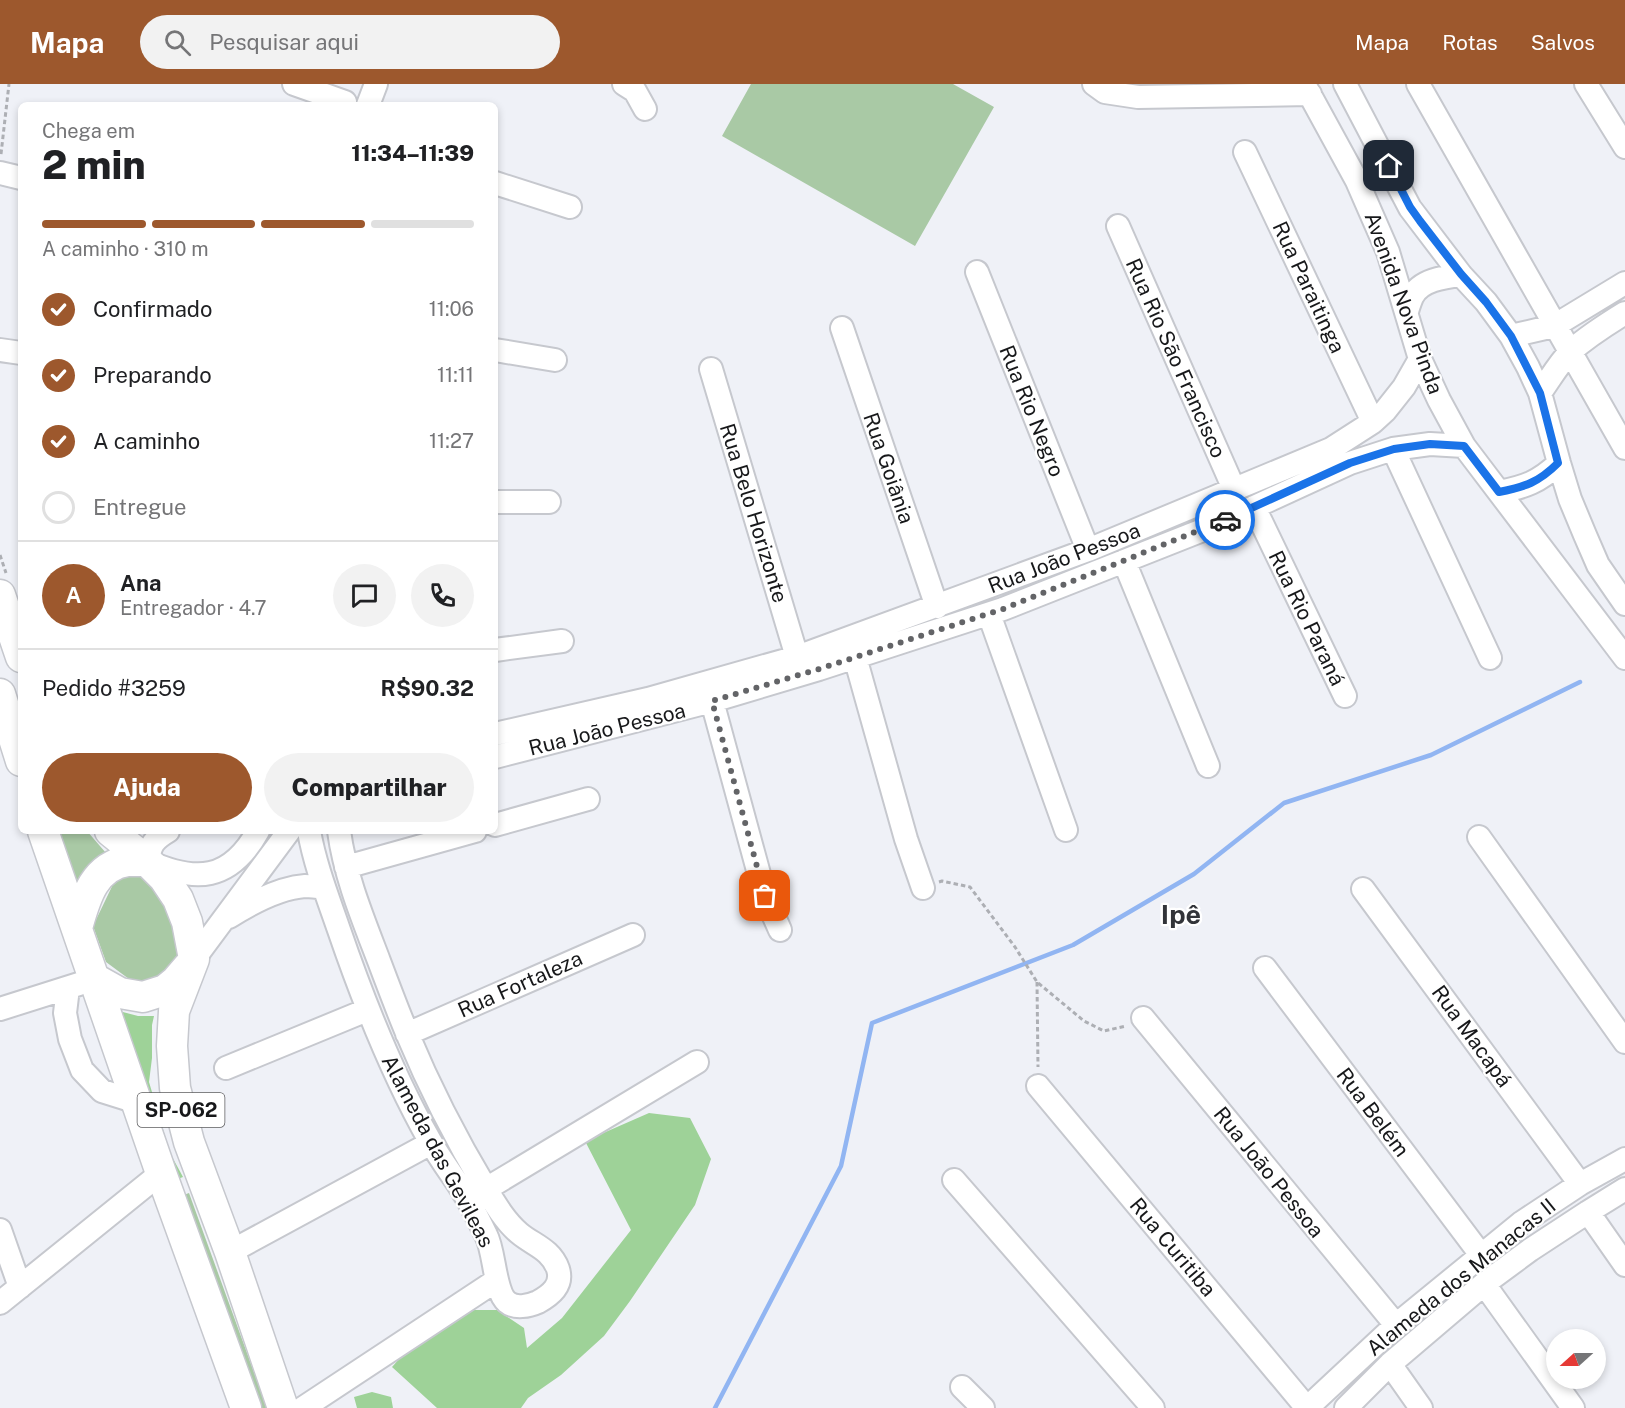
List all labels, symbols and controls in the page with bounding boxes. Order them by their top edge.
search box [140,15,560,69]
text: Mapa [30,26,104,59]
icon: search [161,26,194,59]
text: Pesquisar aqui [209,29,359,55]
text: Mapa [1355,30,1409,55]
text: Rotas [1442,30,1498,55]
text: Salvos [1531,30,1595,55]
text: Chega em [42,119,135,143]
text: 11:34–11:39 [351,140,474,166]
pin [1363,140,1414,191]
text: 2 min [42,142,146,188]
icon: home [1372,149,1405,182]
street label: Avenida Nova Pinda [1359,209,1449,397]
street label: Rua Paraitinga [1268,217,1350,357]
text: A caminho · 310 m [42,237,209,261]
street label: Rua Rio São Francisco [1121,254,1231,462]
icon: check [42,293,75,326]
text: Confirmado [93,296,212,322]
text: 11:06 [429,297,474,321]
street label: Rua Rio Negro [994,342,1070,480]
icon: check [42,359,75,392]
text: Preparando [93,362,212,388]
text: 11:11 [437,363,474,387]
street label: Rua Goiânia [858,409,920,527]
street label: Rua Belo Horizonte [715,420,793,606]
icon: check [42,425,75,458]
text: A caminho [93,428,200,454]
text: 11:27 [429,429,474,453]
courier [1195,490,1255,550]
text: Entregue [93,494,187,520]
icon: car [1209,504,1242,537]
street label: Rua João Pessoa [984,518,1144,598]
street label: Rua Rio Paraná [1264,546,1350,690]
button: chat [333,564,396,627]
button: phone [411,564,474,627]
text: Ana [120,570,161,596]
text: A [66,582,81,608]
text: Entregador · 4.7 [120,596,266,620]
text: Pedido #3259 [42,675,186,701]
text: R$90.32 [381,675,474,701]
street label: Rua João Pessoa [526,697,688,761]
button: Ajuda [42,753,252,822]
button: Compartilhar [264,753,474,822]
pin [739,870,790,921]
icon: bag [748,879,781,912]
district label: Ipê [1161,898,1201,930]
street label: Rua Fortaleza [454,945,586,1023]
street label: Rua Macapá [1427,980,1517,1092]
street label: Alameda das Gevileas [377,1051,499,1251]
street label: Rua Belém [1331,1063,1415,1161]
road number: SP-062 [138,1093,225,1127]
street label: Rua João Pessoa [1209,1102,1329,1242]
street label: Rua Curitiba [1125,1193,1221,1301]
street label: Alameda dos Manacas II [1361,1193,1561,1361]
north arrow [1546,1329,1606,1389]
map controls [1546,1329,1606,1389]

